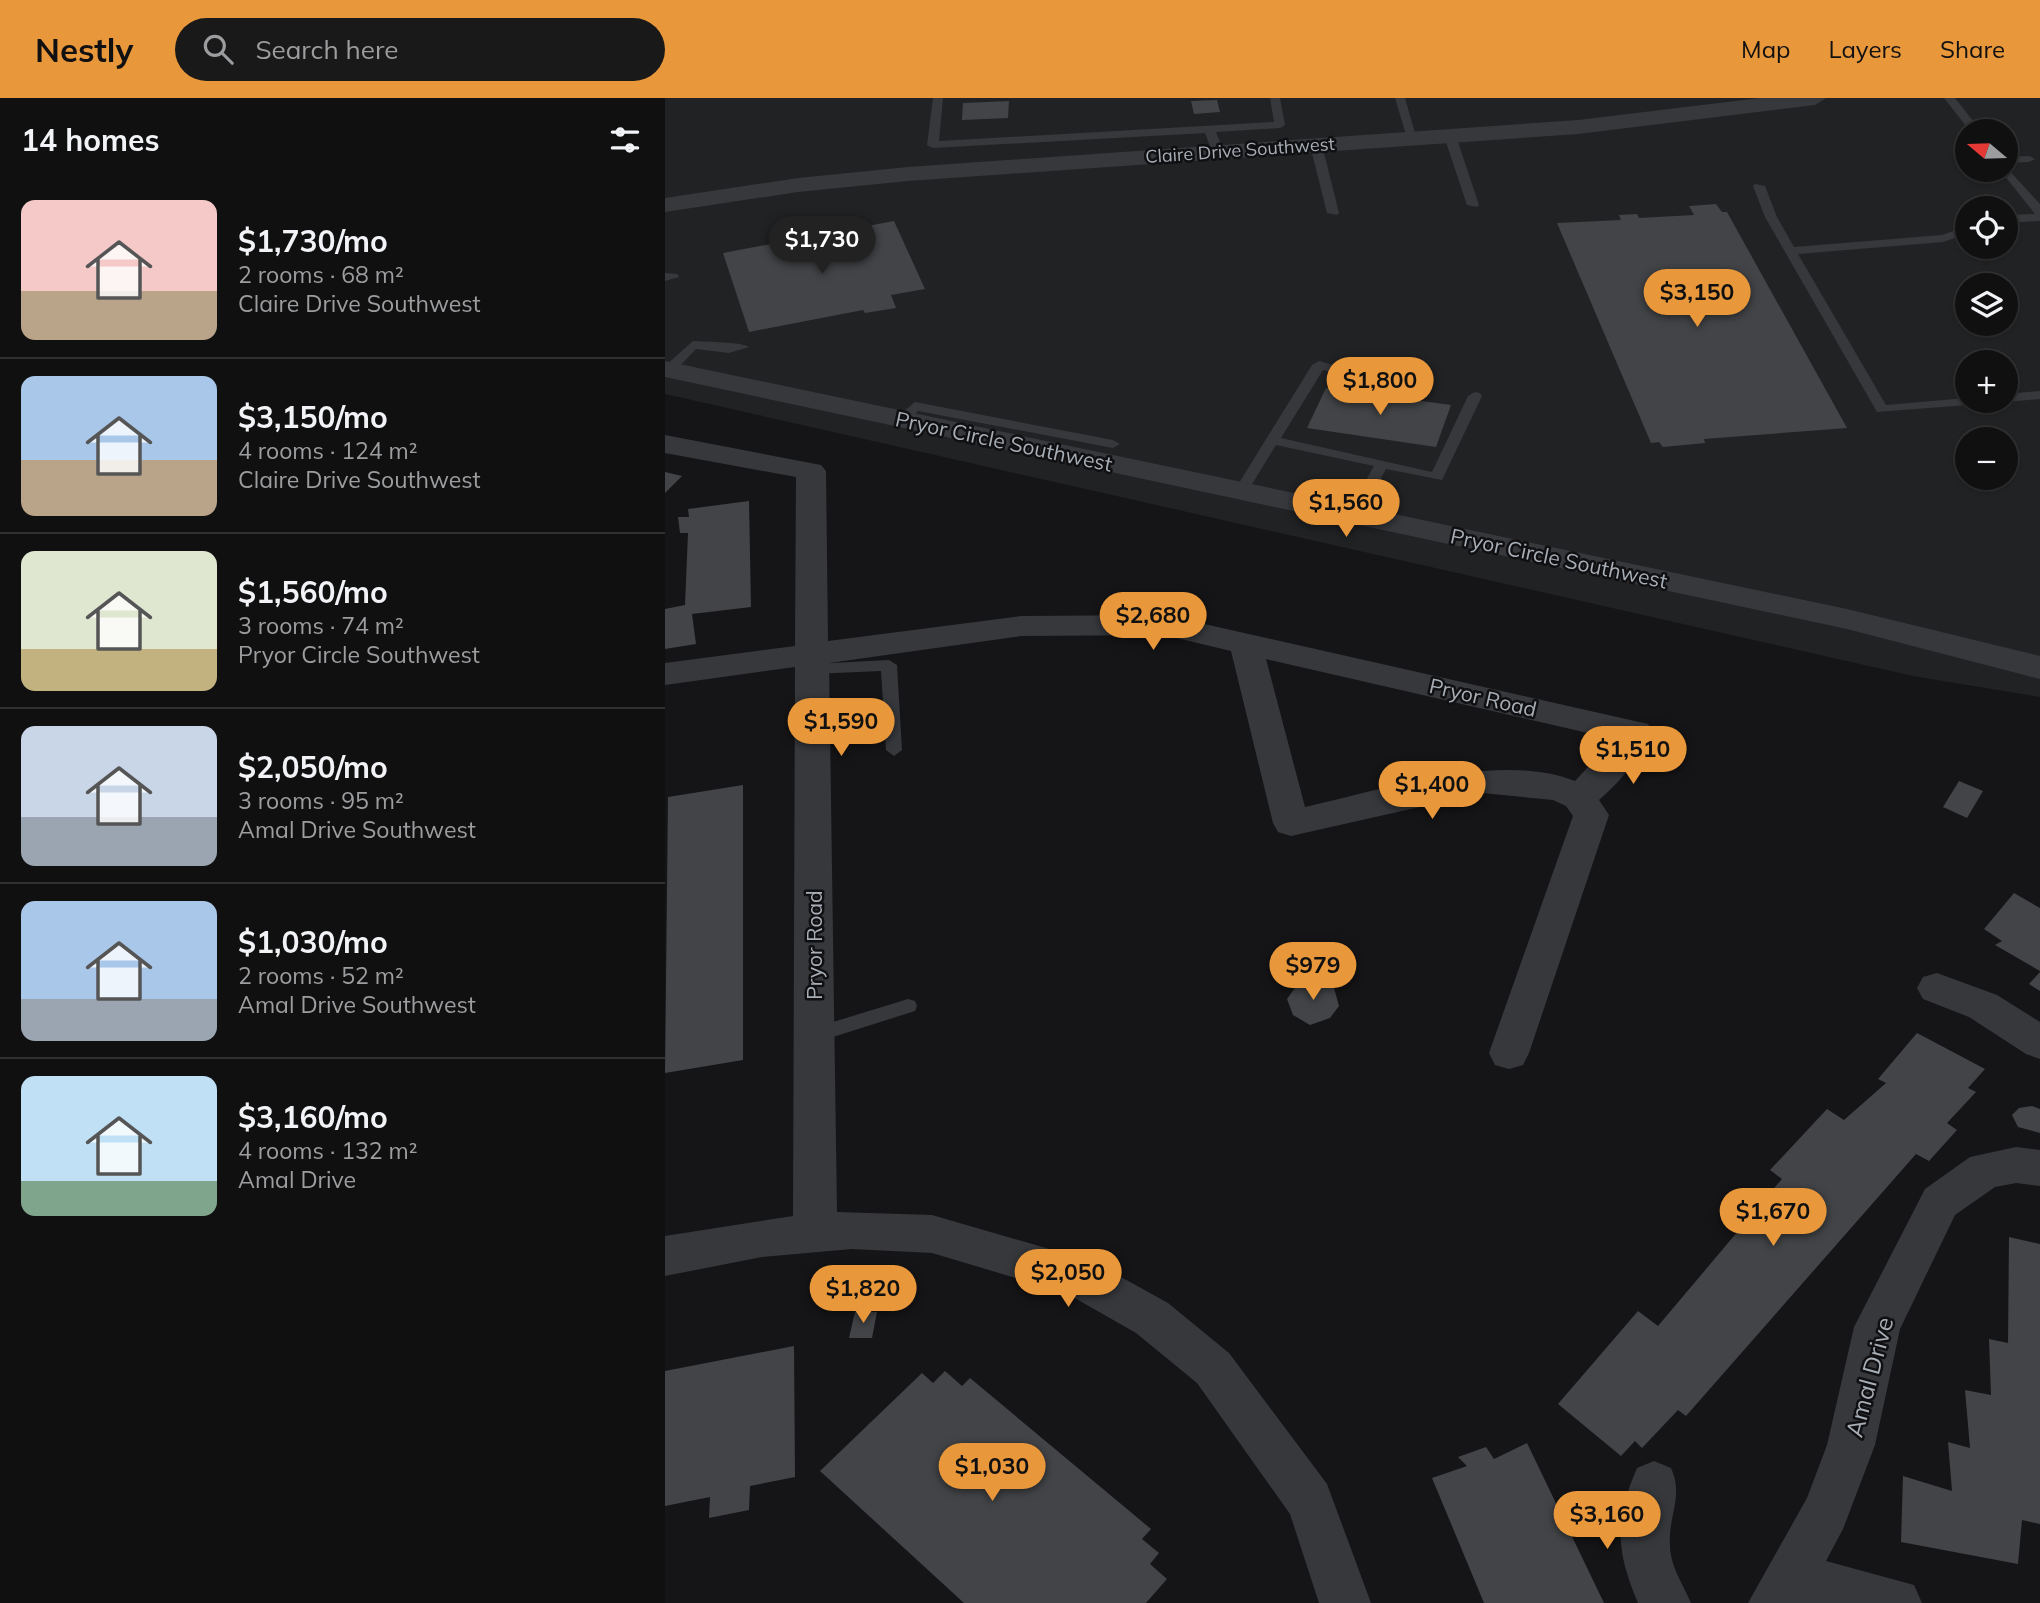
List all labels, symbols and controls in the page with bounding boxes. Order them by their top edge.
search box [175,18,665,81]
text: Nestly [35,29,133,70]
icon: search [199,30,237,68]
text: Search here [255,33,398,66]
text: Map [1741,34,1790,64]
text: Layers [1828,34,1902,64]
text: Share [1940,34,2005,64]
north arrow [1955,119,2018,182]
map controls [1955,119,2018,490]
text: 14 homes [21,121,160,159]
icon: filters [606,121,644,159]
street label: Claire Drive Southwest [1145,132,1335,168]
button: locate [1955,196,2018,259]
pin: $1,730 [765,216,879,276]
text: $1,730/mo [238,222,388,260]
text: $1,730 [785,224,859,253]
icon: home [77,228,161,312]
text: 2 rooms · 68 m² [238,260,404,289]
pin: $3,150 [1640,270,1754,329]
button: layers [1955,273,2018,336]
text: $3,150 [1660,277,1734,306]
text: Claire Drive Southwest [238,289,481,318]
button: + [1955,350,2018,413]
pin: $1,800 [1323,358,1437,417]
text: $1,800 [1343,365,1417,394]
text: $3,150/mo [238,398,388,436]
icon: home [77,404,161,488]
street label: Pryor Circle Southwest [893,405,1115,477]
button: − [1955,427,2018,490]
text: 4 rooms · 124 m² [238,436,418,465]
text: Claire Drive Southwest [238,465,481,494]
pin: $1,560 [1289,480,1403,539]
text: $1,560 [1309,487,1383,516]
street label: Pryor Circle Southwest [1448,522,1670,594]
text: $1,560/mo [238,573,388,611]
icon: home [77,579,161,663]
pin: $2,680 [1096,592,1210,652]
text: $2,680 [1116,600,1190,629]
text: 3 rooms · 74 m² [238,611,404,640]
text: Pryor Circle Southwest [238,640,480,669]
street label: Pryor Road [1427,672,1539,722]
pin: $1,590 [784,698,898,758]
text: $1,590 [804,706,878,735]
pin: $1,510 [1576,726,1690,786]
text: $1,510 [1596,734,1670,763]
text: $2,050/mo [238,748,388,786]
icon: home [77,754,161,838]
pin: $1,400 [1375,762,1489,821]
text: $1,400 [1395,769,1469,798]
text: 3 rooms · 95 m² [238,786,404,815]
text: Amal Drive Southwest [238,815,476,844]
street label: Pryor Road [801,890,827,1000]
text: $1,030/mo [238,923,388,961]
icon: home [77,929,161,1013]
pin: $979 [1272,942,1354,1002]
text: $979 [1285,950,1341,979]
text: 2 rooms · 52 m² [238,961,404,990]
text: Amal Drive Southwest [238,990,476,1019]
text: $3,160/mo [238,1098,388,1136]
icon: home [77,1104,161,1188]
text: 4 rooms · 132 m² [238,1136,418,1165]
text: Amal Drive [238,1165,356,1194]
pin: $1,670 [1716,1188,1830,1248]
text: $1,670 [1736,1196,1810,1225]
pin: $2,050 [1011,1250,1125,1309]
text: $2,050 [1031,1257,1105,1286]
pin: $1,820 [806,1266,920,1325]
text: $1,820 [826,1273,900,1302]
street label: Amal Drive [1839,1314,1899,1440]
pin: $1,030 [935,1444,1049,1503]
text: $1,030 [955,1451,1029,1480]
pin: $3,160 [1550,1492,1664,1551]
text: $3,160 [1570,1499,1644,1528]

